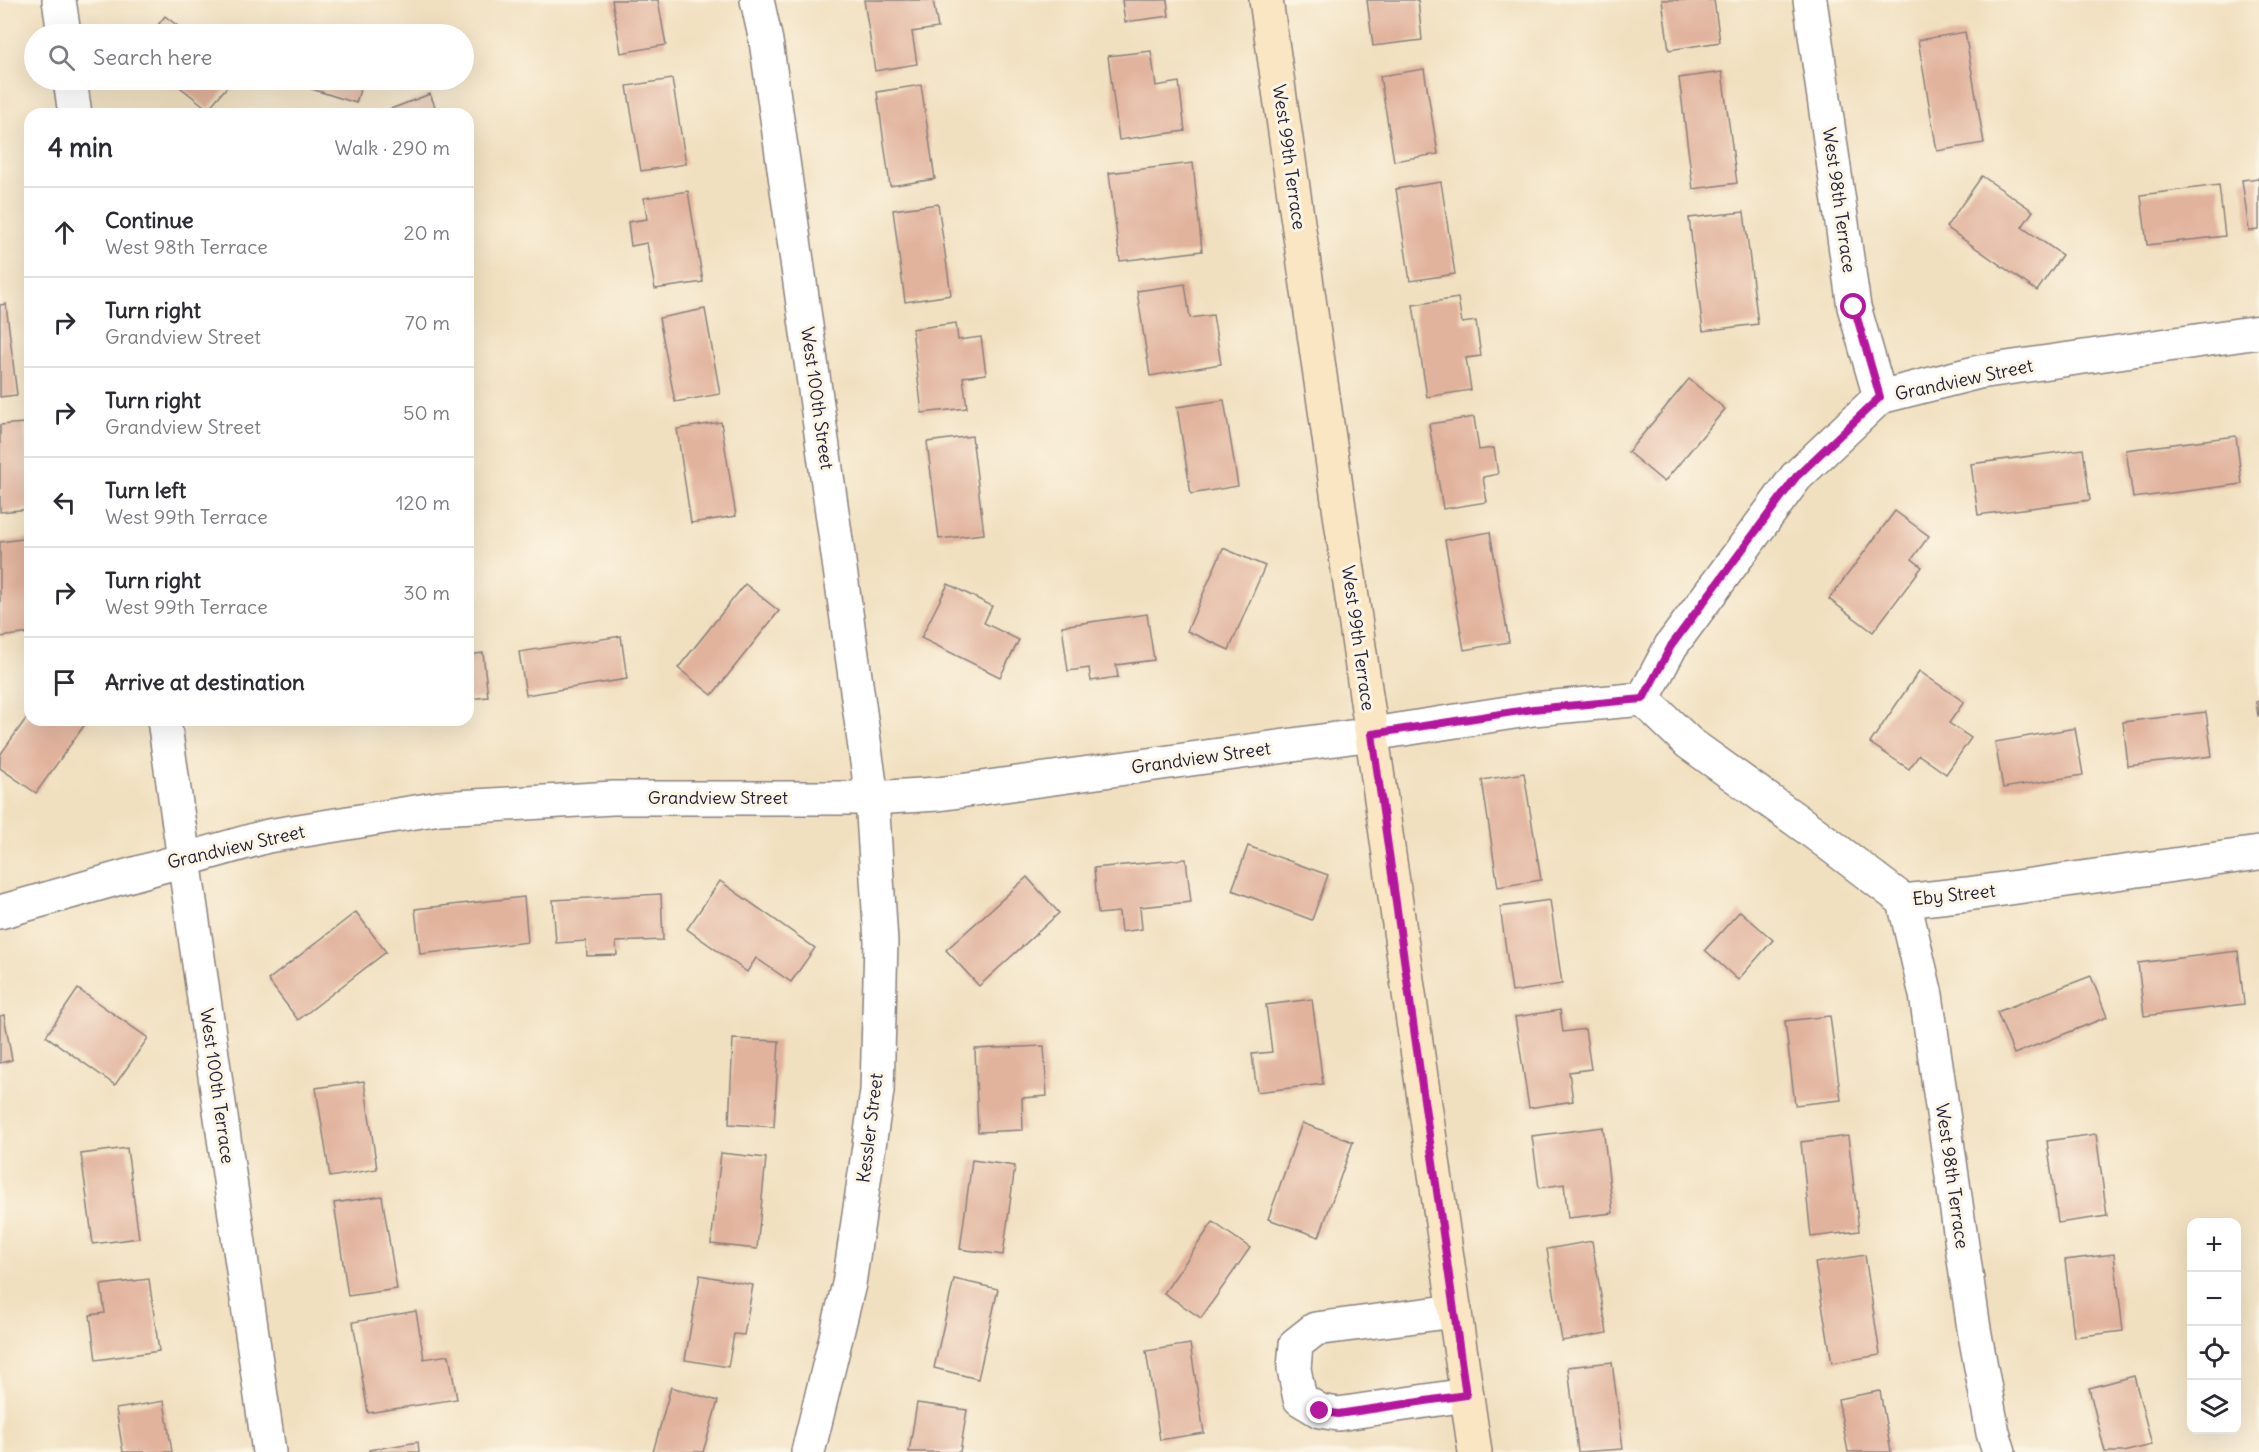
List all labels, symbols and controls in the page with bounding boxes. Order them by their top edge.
search box [24,24,474,90]
icon: search [45,41,78,74]
text: Search here [93,43,212,71]
street label: West 99th Terrace [1268,83,1311,231]
street label: West 98th Terrace [1818,126,1861,274]
text: 4 min [48,131,113,164]
text: Walk · 290 m [335,135,450,160]
text: Continue [105,206,194,234]
icon: ahead [48,216,81,249]
text: 20 m [404,220,450,245]
text: West 98th Terrace [105,234,268,259]
route start [1840,293,1866,319]
text: Turn right [105,296,201,324]
icon: right [48,306,81,339]
text: 70 m [405,310,450,335]
text: Grandview Street [105,324,261,349]
street label: West 100th Street [796,325,839,471]
street label: Grandview Street [1893,354,2035,405]
text: Turn right [105,386,201,414]
icon: right [48,396,81,429]
text: 50 m [403,400,450,425]
text: Grandview Street [105,414,261,439]
text: Turn left [105,476,186,504]
icon: left [48,486,81,519]
text: 120 m [396,490,450,515]
text: West 99th Terrace [105,504,268,529]
street label: West 99th Terrace [1337,564,1380,712]
text: Turn right [105,566,201,594]
icon: right [48,576,81,609]
text: 30 m [403,580,450,605]
text: West 99th Terrace [105,594,268,619]
icon: arrive [48,666,81,699]
text: Arrive at destination [105,668,305,696]
street label: Grandview Street [1130,736,1272,779]
street label: Grandview Street [648,786,788,809]
street label: Grandview Street [165,820,307,874]
street label: Eby Street [1911,879,1996,910]
street label: West 100th Terrace [195,1007,240,1165]
street label: Kessler Street [851,1072,888,1184]
street label: West 98th Terrace [1931,1102,1974,1250]
map controls [2187,1218,2241,1434]
button: + [2187,1218,2241,1272]
button: − [2187,1272,2241,1326]
button: locate [2187,1326,2241,1380]
button: layers [2187,1380,2241,1434]
route end [1306,1397,1332,1423]

